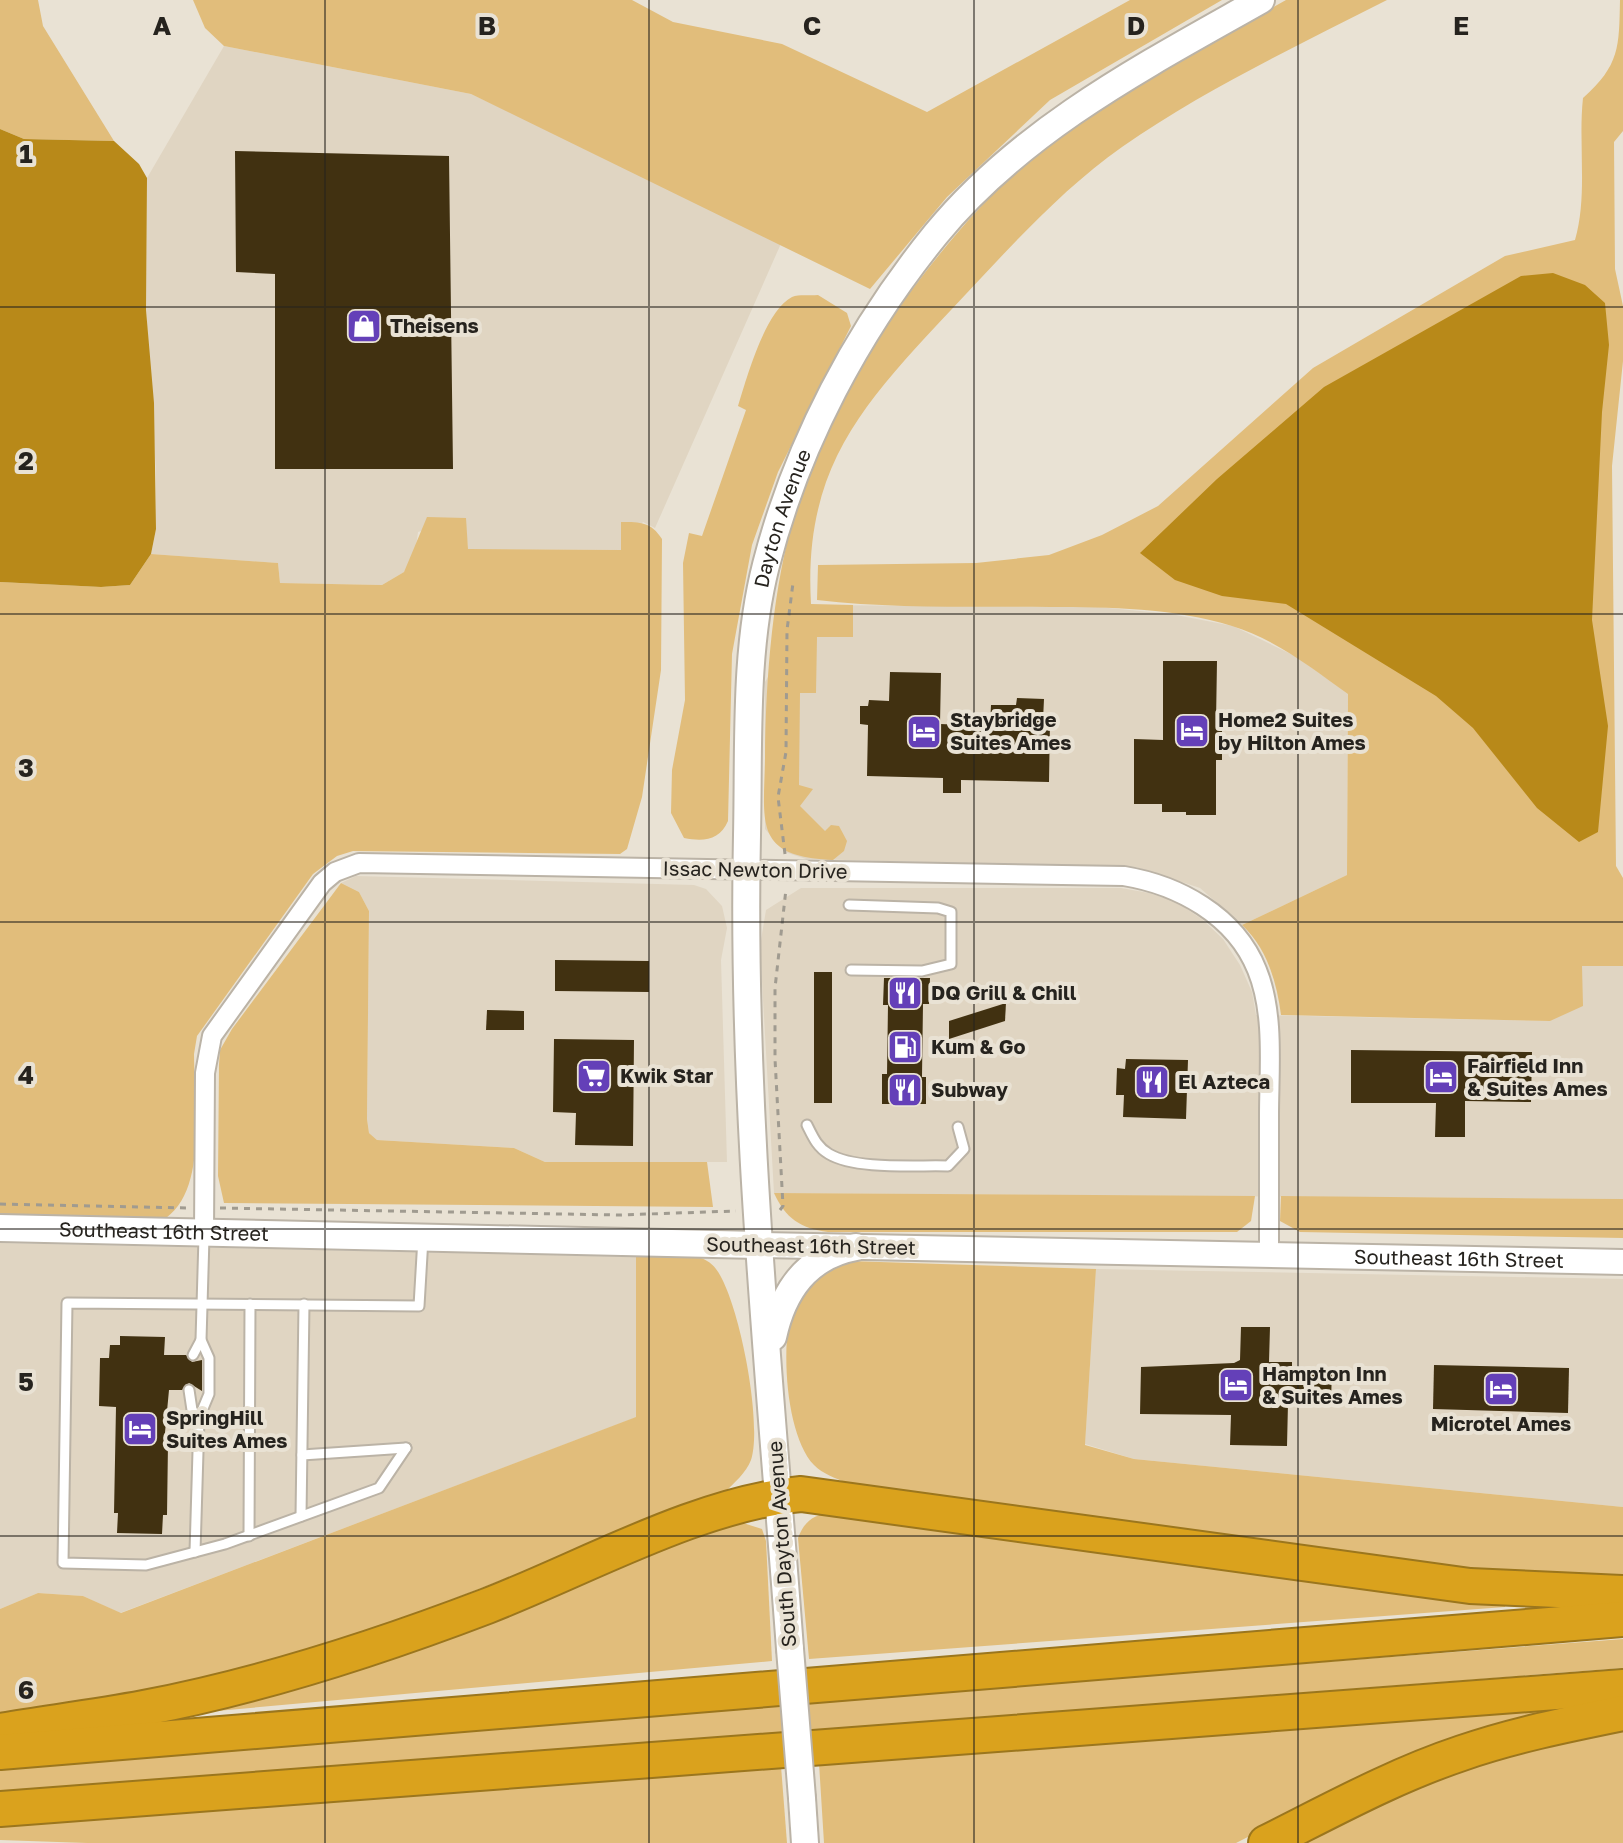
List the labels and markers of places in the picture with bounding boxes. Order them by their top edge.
shop icon: Theisens [345,307,383,345]
place label: Theisens [390,313,479,337]
place label: Staybridge Suites Ames [950,707,1071,754]
place label: Home2 Suites by Hilton Ames [1218,707,1366,754]
hotel icon: Home2 Suites by Hilton Ames [1173,712,1211,750]
hotel icon: Staybridge Suites Ames [905,713,943,751]
restaurant icon: DQ Grill & Chill [886,974,924,1012]
place label: DQ Grill & Chill [931,980,1077,1004]
fuel station icon: Kum & Go [886,1028,924,1066]
place label: Kum & Go [931,1034,1026,1058]
place label: Fairfield Inn & Suites Ames [1467,1053,1608,1100]
supermarket icon: Kwik Star [575,1057,613,1095]
hotel icon: Fairfield Inn & Suites Ames [1422,1058,1460,1096]
place label: Kwik Star [620,1063,713,1087]
restaurant icon: El Azteca [1133,1063,1171,1101]
place label: El Azteca [1178,1069,1270,1093]
restaurant icon: Subway [886,1071,924,1109]
place label: Subway [931,1077,1008,1101]
place label: Hampton Inn & Suites Ames [1262,1361,1403,1408]
hotel icon: Hampton Inn & Suites Ames [1217,1366,1255,1404]
hotel icon: Microtel Ames [1482,1370,1520,1408]
place label: SpringHill Suites Ames [166,1405,287,1452]
hotel icon: SpringHill Suites Ames [121,1410,159,1448]
place label: Microtel Ames [1431,1411,1571,1435]

